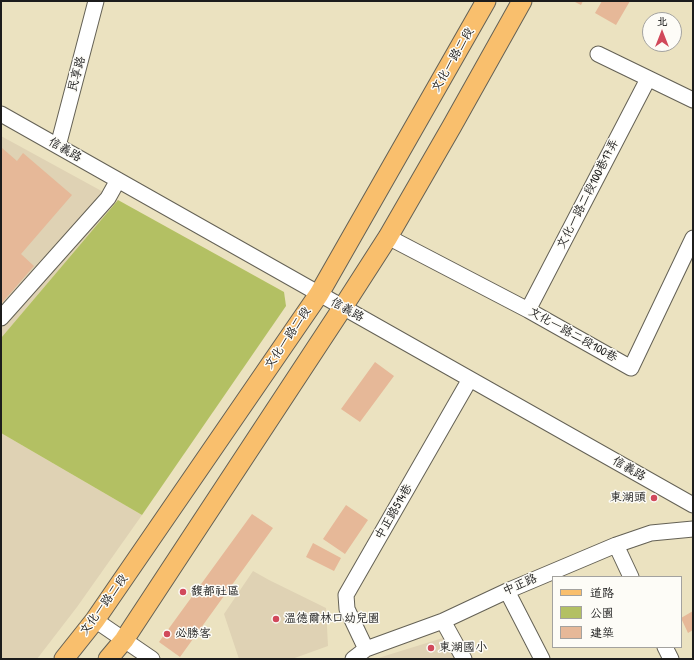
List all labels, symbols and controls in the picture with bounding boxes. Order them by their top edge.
north arrow [642,12,682,52]
text: 北 [657,14,668,28]
street label: 文化一路二段 [429,25,477,95]
street label: 民享路 [65,55,89,93]
street label: 信義路 [46,135,84,165]
street label: 文化一路二段100巷17弄 [554,137,622,251]
street label: 信義路 [328,295,366,325]
street label: 文化一路二段 [262,304,314,372]
street label: 文化一路二段100巷 [526,305,620,365]
street label: 信義路 [610,454,648,484]
street label: 中正路514巷 [372,482,416,542]
place label: 東湖頭 [610,491,646,505]
marker: 東湖頭 [649,493,659,503]
street label: 中正路 [501,571,539,599]
street label: 文化一路二段 [77,572,131,638]
legend [552,576,682,648]
text: 道路 [590,584,614,601]
place label: 馥都社區 [191,585,239,599]
marker: 馥都社區 [178,587,188,597]
text: 公園 [590,604,614,621]
place label: 溫德爾林口幼兒園 [284,612,380,626]
marker: 溫德爾林口幼兒園 [271,614,281,624]
text: 建築 [590,624,614,641]
place label: 必勝客 [175,627,211,641]
marker: 必勝客 [162,629,172,639]
place label: 東湖國小 [439,641,487,655]
marker: 東湖國小 [426,643,436,653]

